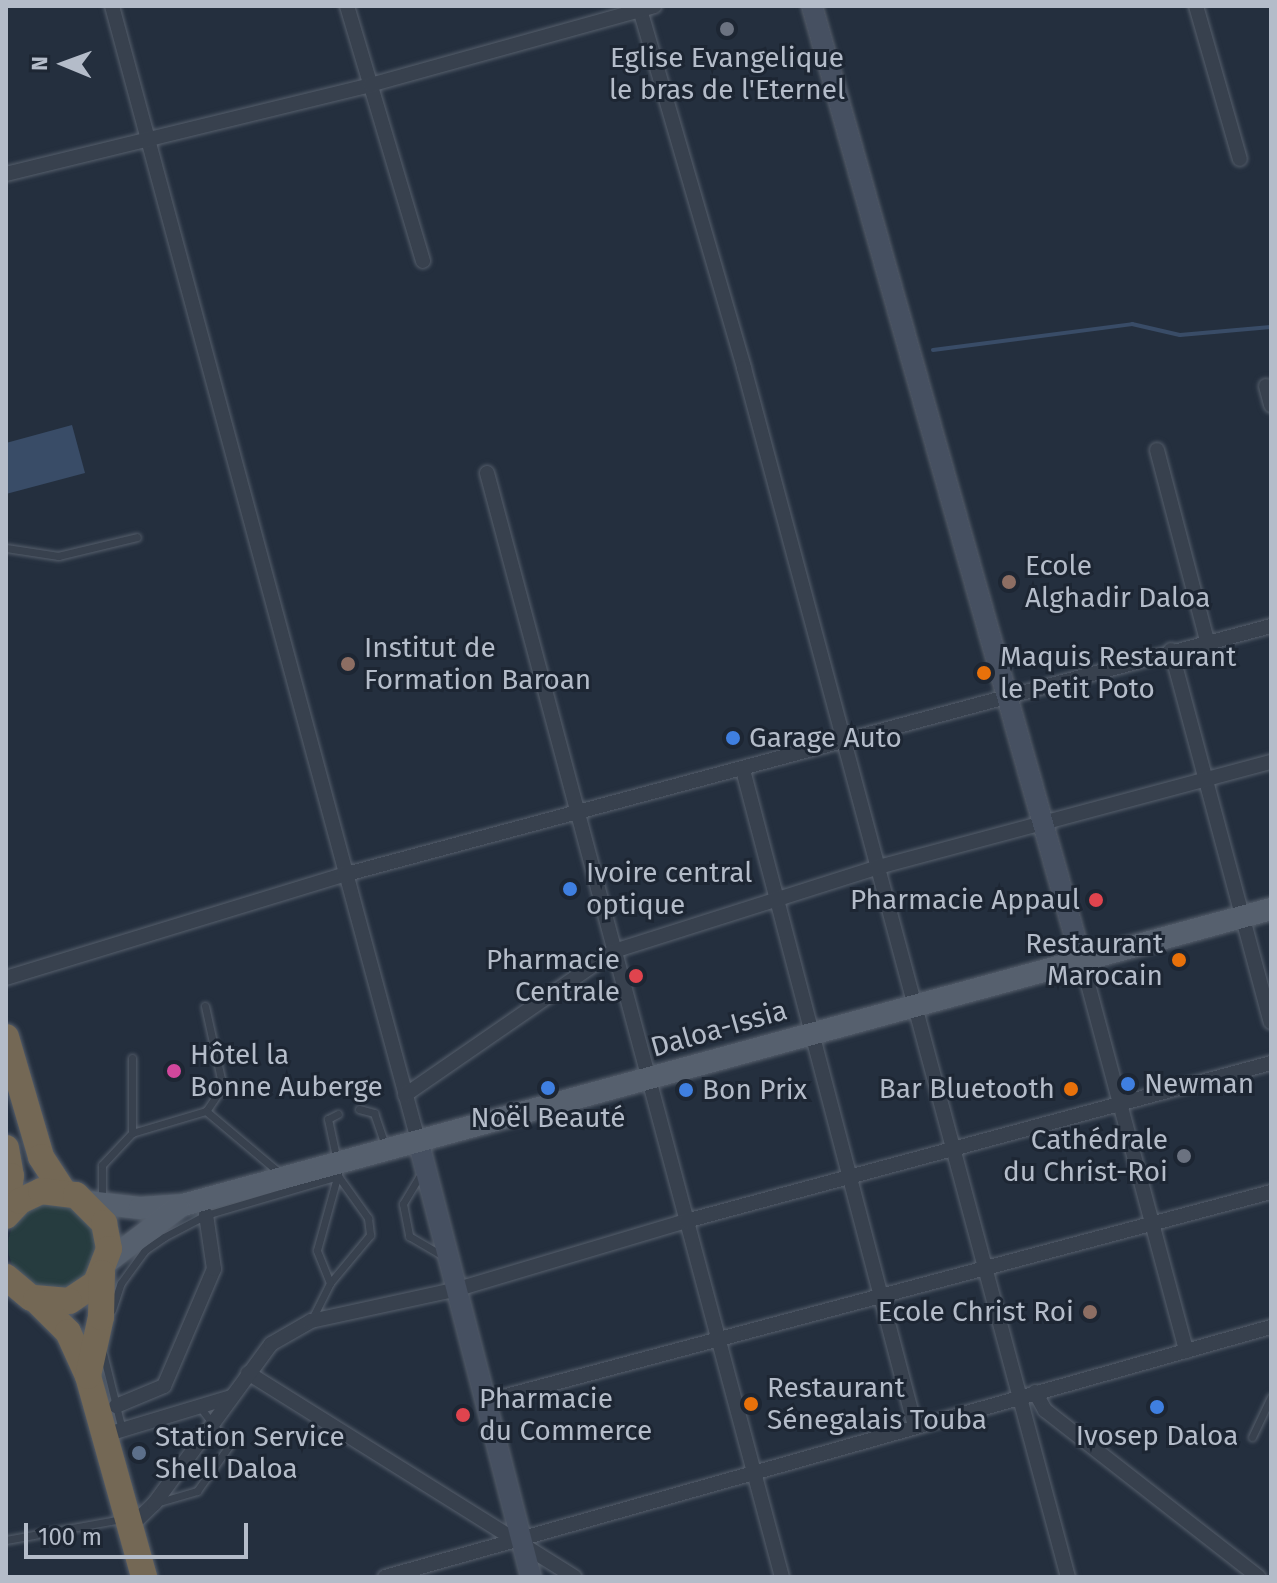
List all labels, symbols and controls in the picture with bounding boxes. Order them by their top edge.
marker: Eglise Evangelique le bras de l'Eternel [718,20,736,38]
north arrow [24,24,104,104]
place label: Eglise Evangelique le bras de l'Eternel [609,41,845,107]
text: N [26,56,53,71]
place label: Ecole Alghadir Daloa [1025,549,1210,615]
marker: Ecole Alghadir Daloa [1000,573,1018,591]
place label: Institut de Formation Baroan [364,631,591,697]
place label: Maquis Restaurant le Petit Poto [1000,640,1236,706]
marker: Institut de Formation Baroan [339,655,357,673]
marker: Maquis Restaurant le Petit Poto [975,664,993,682]
place label: Garage Auto [749,721,902,755]
marker: Garage Auto [724,729,742,747]
place label: Ivoire central optique [586,856,752,922]
marker: Ivoire central optique [561,880,579,898]
place label: Pharmacie Appaul [850,883,1080,917]
marker: Pharmacie Appaul [1087,891,1105,909]
place label: Restaurant Marocain [1025,927,1163,993]
place label: Pharmacie Centrale [486,943,620,1009]
marker: Restaurant Marocain [1170,951,1188,969]
marker: Pharmacie Centrale [627,967,645,985]
street label: Daloa-Issia [647,994,791,1064]
place label: Hôtel la Bonne Auberge [190,1038,383,1104]
marker: Hôtel la Bonne Auberge [165,1062,183,1080]
place label: Newman [1144,1067,1254,1101]
place label: Bar Bluetooth [879,1072,1055,1106]
place label: Bon Prix [702,1073,807,1107]
marker: Newman [1119,1075,1137,1093]
marker: Noël Beauté [539,1079,557,1097]
marker: Bar Bluetooth [1062,1080,1080,1098]
marker: Bon Prix [677,1081,695,1099]
place label: Noël Beauté [471,1101,625,1135]
place label: Cathédrale du Christ-Roi [1003,1123,1168,1189]
marker: Cathédrale du Christ-Roi [1175,1147,1193,1165]
place label: Ecole Christ Roi [878,1295,1074,1329]
marker: Ecole Christ Roi [1081,1303,1099,1321]
place label: Restaurant Sénegalais Touba [767,1371,987,1437]
place label: Pharmacie du Commerce [479,1382,652,1448]
marker: Restaurant Sénegalais Touba [742,1395,760,1413]
marker: Ivosep Daloa [1148,1398,1166,1416]
marker: Pharmacie du Commerce [454,1406,472,1424]
place label: Ivosep Daloa [1076,1419,1238,1453]
place label: Station Service Shell Daloa [155,1420,345,1486]
marker: Station Service Shell Daloa [130,1444,148,1462]
scale bar [28,1507,252,1557]
text: 100 m [38,1523,102,1551]

